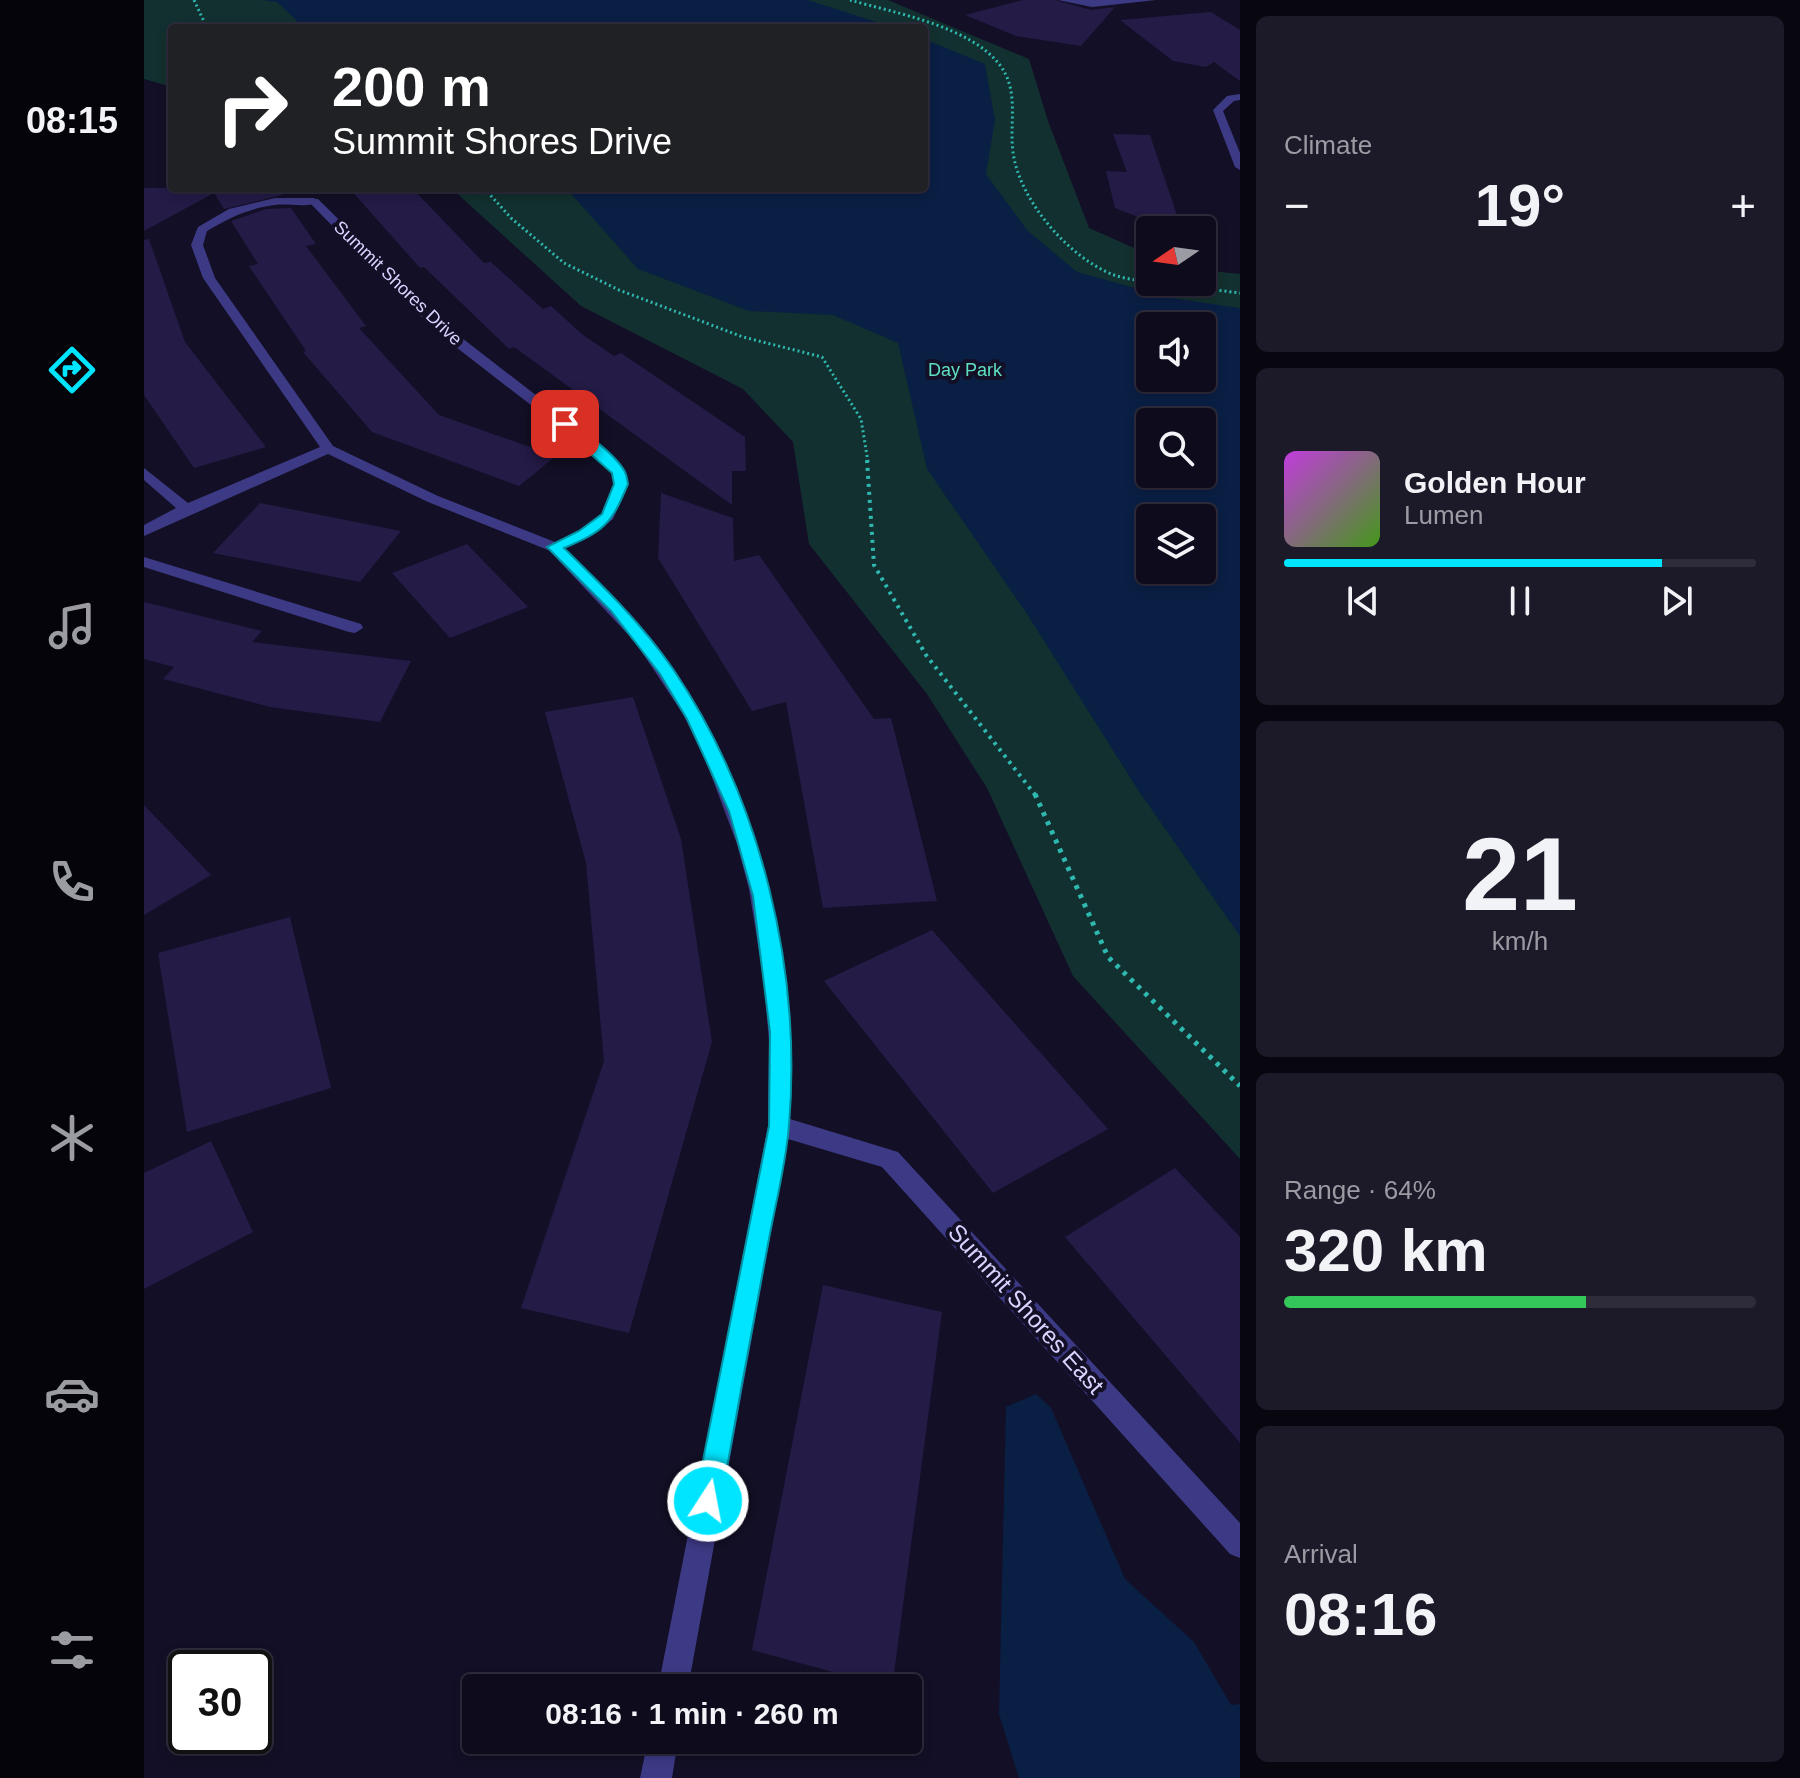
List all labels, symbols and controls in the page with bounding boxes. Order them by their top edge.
text: 200 m [332,55,491,118]
icon: right [200,56,304,160]
text: 08:15 [26,100,118,141]
text: Summit Shores Drive [332,121,672,162]
text: Climate [1284,130,1372,160]
text: 19° [1475,172,1565,239]
text: − [1284,181,1310,230]
text: + [1730,181,1756,230]
north arrow [1136,216,1216,296]
map controls [1136,216,1216,584]
street label: Summit Shores Drive [330,217,466,349]
button: sound [1136,312,1216,392]
icon: directions [44,342,100,398]
park label: Day Park [928,360,1003,380]
pin [531,390,599,458]
icon: arrive [543,402,587,446]
button: search [1136,408,1216,488]
text: Golden Hour [1404,466,1586,499]
text: Lumen [1404,500,1484,530]
button: layers [1136,504,1216,584]
icon: previous [1341,579,1385,623]
icon: pause [1498,579,1542,623]
icon: next [1655,579,1699,623]
icon: music [44,598,100,654]
text: 21 [1462,816,1578,932]
icon: phone [44,854,100,910]
text: km/h [1492,926,1548,956]
icon: climate [44,1110,100,1166]
text: Range · 64% [1284,1175,1436,1205]
text: 320 km [1284,1217,1488,1284]
street label: Summit Shores East [943,1218,1110,1399]
icon: car [44,1366,100,1422]
position arrow [666,1459,750,1543]
text: Arrival [1284,1539,1358,1569]
text: 08:16 [1284,1581,1437,1648]
icon: filters [44,1622,100,1678]
speed limit sign: 30 [168,1650,272,1754]
text: 08:16 · 1 min · 260 m [545,1697,839,1730]

